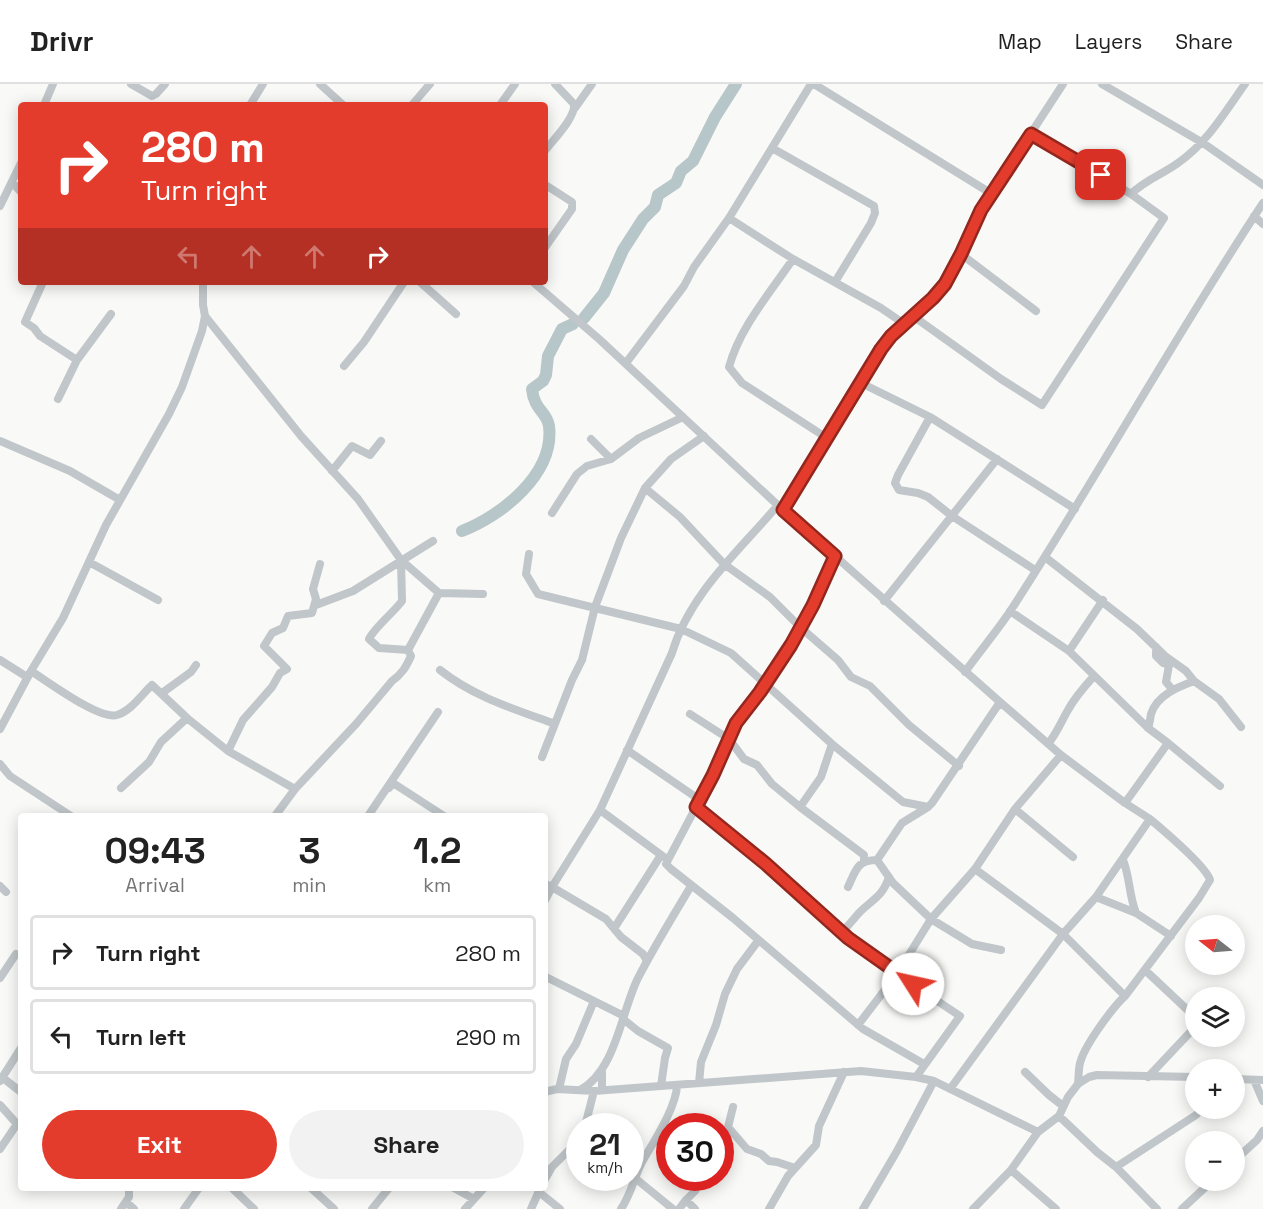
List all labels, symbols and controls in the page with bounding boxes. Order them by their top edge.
text: Drivr [30,23,94,59]
text: Map [998,28,1042,55]
text: Layers [1075,28,1142,55]
text: Share [1175,28,1233,55]
text: 280 m [141,121,265,174]
icon: right [42,126,120,204]
pin [1075,149,1126,200]
icon: arrive [1084,158,1117,191]
text: Turn right [141,173,268,208]
icon: left [172,240,205,273]
icon: ahead [235,240,268,273]
icon: ahead [298,240,331,273]
icon: right [361,240,394,273]
text: 09:43 [105,828,206,874]
text: 3 [298,828,320,874]
text: 1.2 [413,828,461,874]
text: Arrival [125,872,185,898]
text: min [292,872,327,898]
text: km [423,872,451,898]
north arrow [1185,915,1245,975]
map controls [1185,915,1245,1191]
icon: right [45,936,78,969]
text: Turn right [96,939,201,967]
text: 280 m [455,939,521,967]
position arrow [881,952,945,1016]
button: layers [1185,987,1245,1047]
icon: left [45,1020,78,1053]
text: Turn left [96,1023,186,1051]
text: 290 m [456,1023,521,1051]
button: + [1185,1059,1245,1119]
button: Exit [42,1110,277,1179]
button: Share [289,1110,524,1179]
speed limit sign: 30 [656,1113,734,1191]
text: 21 [589,1125,621,1164]
button: − [1185,1131,1245,1191]
text: km/h [587,1158,623,1177]

